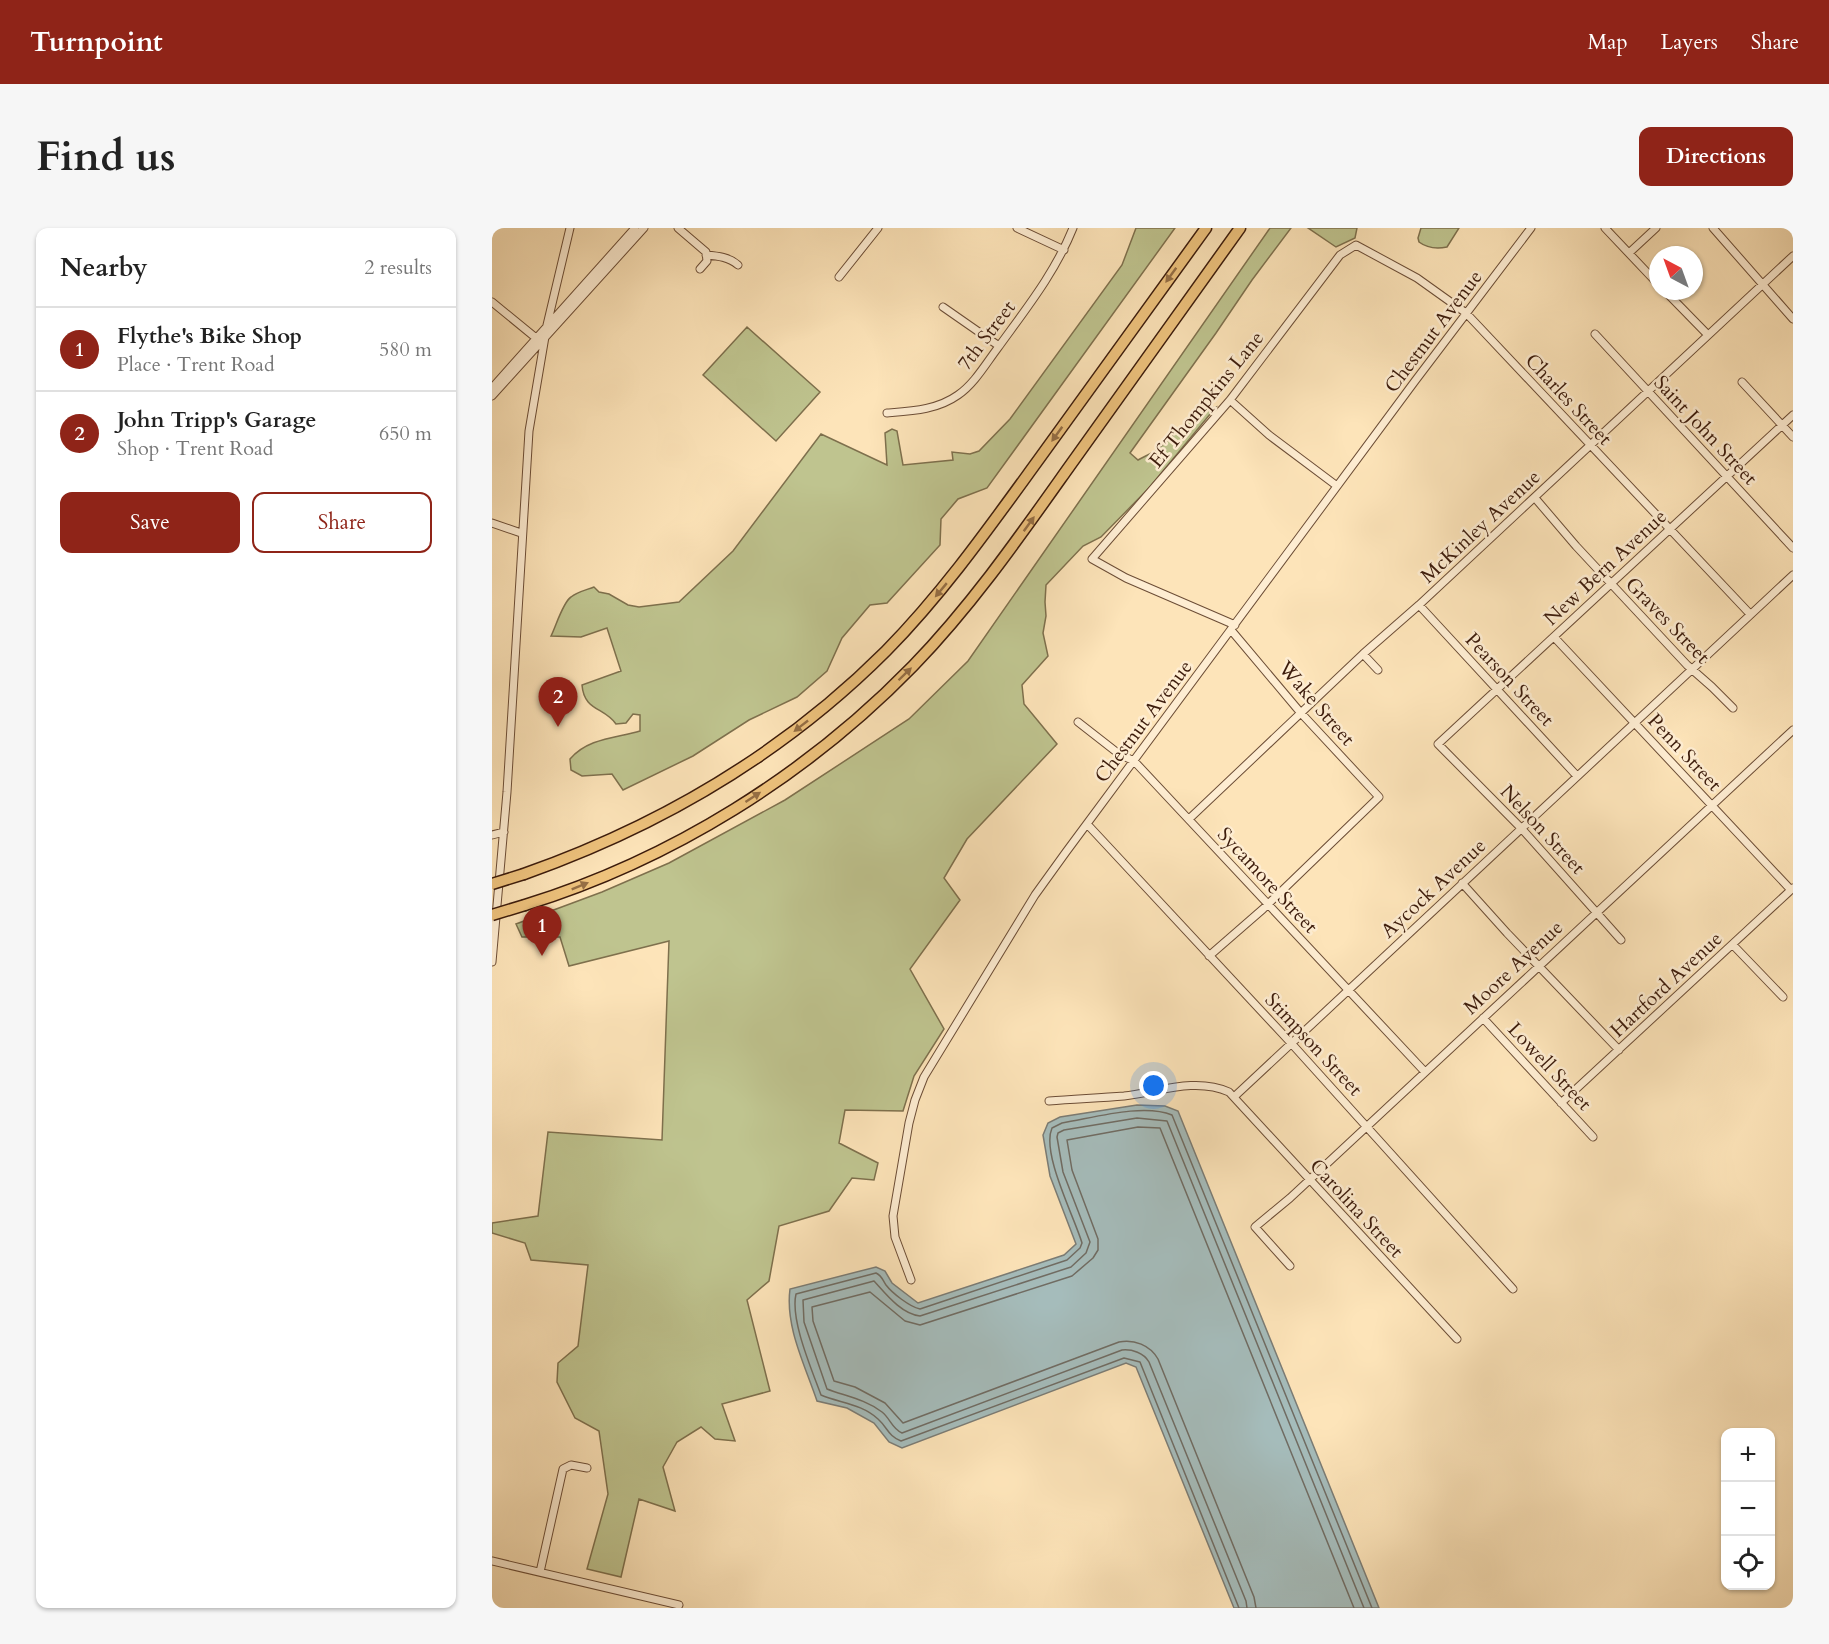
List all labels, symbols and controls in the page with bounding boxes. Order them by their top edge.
text: Turnpoint [30,23,163,61]
text: Map [1588,28,1628,57]
text: Layers [1661,28,1718,57]
text: Share [1751,28,1799,57]
button: Directions [1639,127,1793,186]
text: Find us [36,128,176,185]
north arrow [1649,246,1703,300]
text: Nearby [60,250,148,285]
text: 2 results [364,254,432,281]
street label: Chestnut Avenue [1378,264,1488,398]
one-way arrow [1165,267,1177,283]
street label: 7th Street [951,294,1022,376]
text: Flythe's Bike Shop [117,321,302,351]
street label: Ef Thompkins Lane [1143,325,1270,473]
text: 1 [74,336,85,363]
text: 580 m [379,336,432,363]
street label: Charles Street [1519,348,1619,452]
text: Place · Trent Road [117,351,275,378]
street label: Saint John Street [1648,370,1764,492]
text: John Tripp's Garage [117,405,317,435]
text: 2 [74,420,85,447]
text: 650 m [379,420,432,447]
one-way arrow [1051,425,1063,441]
text: Shop · Trent Road [117,435,273,462]
street label: McKinley Avenue [1415,464,1546,589]
button: Save [60,492,240,553]
button: Share [252,492,432,553]
street label: New Bern Avenue [1538,503,1673,632]
one-way arrow [1022,516,1034,532]
street label: Graves Street [1619,571,1716,670]
one-way arrow [935,582,948,597]
street label: Pearson Street [1459,627,1561,733]
street label: Chestnut Avenue [1088,654,1198,788]
street label: Wake Street [1272,654,1361,752]
one-way arrow [897,668,911,682]
pin: 2 [538,678,578,727]
street label: Penn Street [1642,708,1728,798]
one-way arrow [793,719,809,732]
street label: Nelson Street [1494,779,1592,881]
one-way arrow [745,791,762,802]
street label: Sycamore Street [1211,821,1324,940]
street label: Aycock Avenue [1375,833,1492,944]
one-way arrow [572,881,590,891]
pin: 1 [523,906,562,956]
street label: Moore Avenue [1458,914,1569,1021]
street label: Hartford Avenue [1604,925,1728,1043]
street label: Stimpson Street [1259,987,1369,1102]
street label: Lowell Street [1502,1016,1598,1117]
your location [1139,1071,1168,1100]
street label: Carolina Street [1304,1153,1410,1264]
map controls [1721,1428,1775,1590]
button: + [1721,1428,1775,1482]
button: − [1721,1482,1775,1536]
button: locate [1721,1536,1775,1590]

